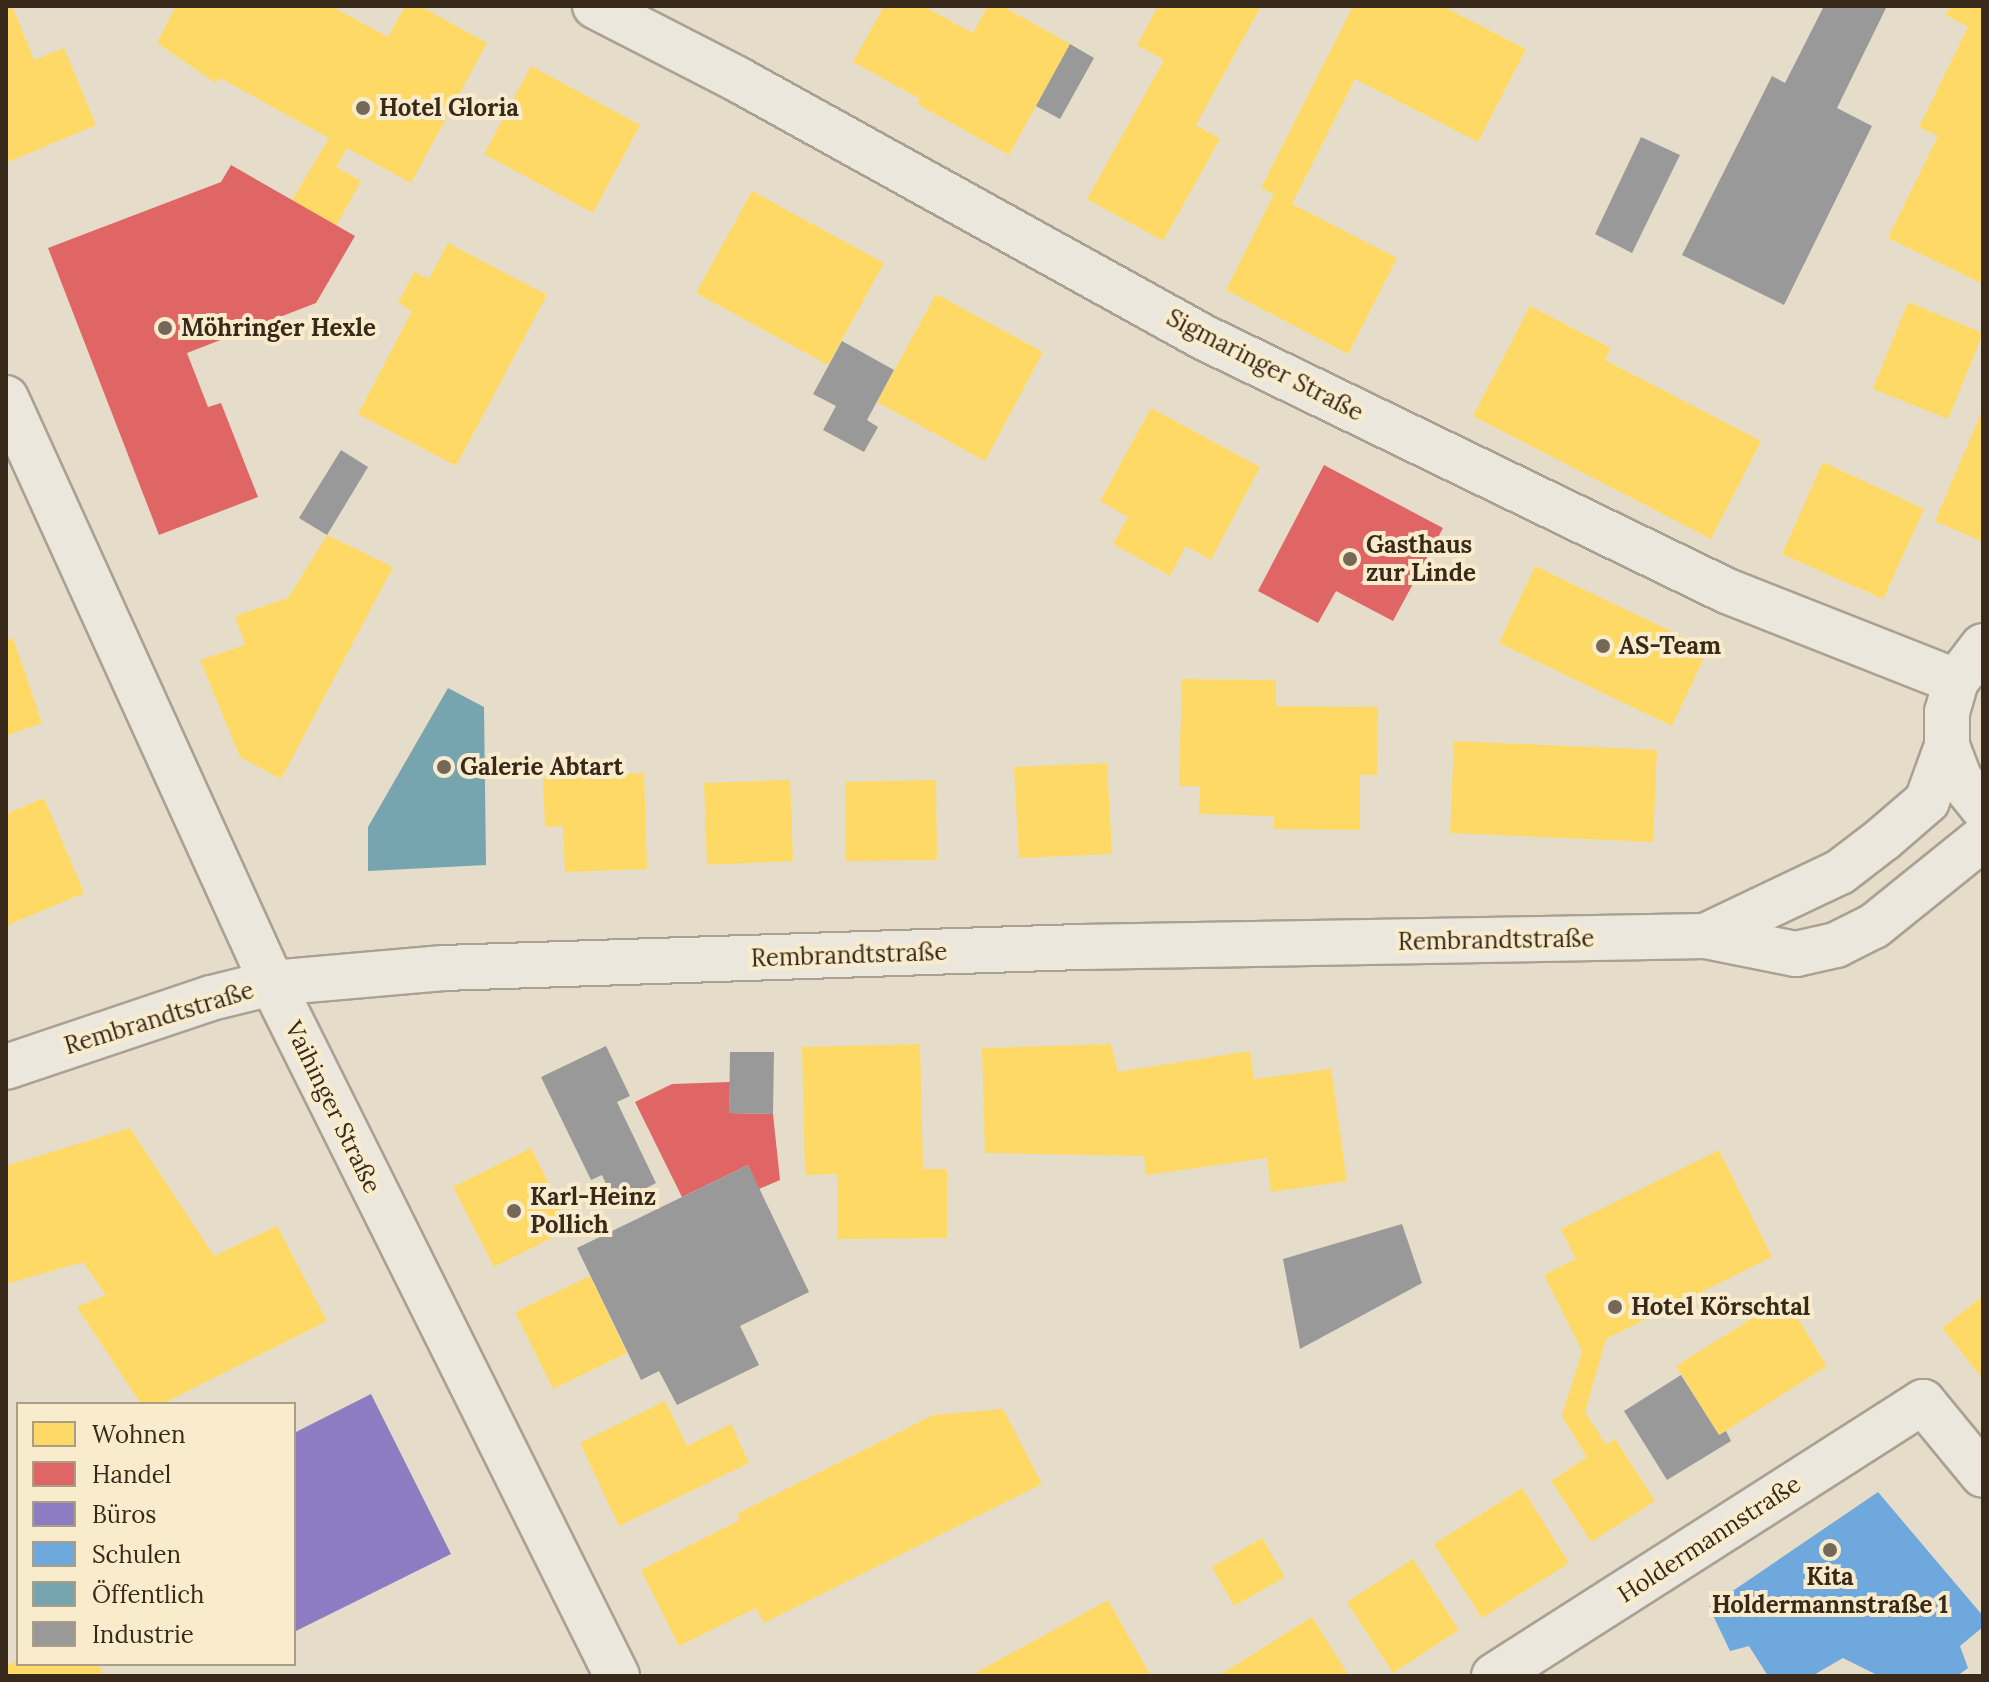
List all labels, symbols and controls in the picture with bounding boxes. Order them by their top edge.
place label: Hotel Gloria [379,94,519,122]
marker: Hotel Gloria [354,99,372,117]
street label: Sigmaringer Straße [1162,303,1368,427]
place label: Möhringer Hexle [181,314,376,342]
marker: Möhringer Hexle [156,319,174,337]
place label: Gasthaus zur Linde [1366,531,1476,587]
marker: Gasthaus zur Linde [1341,550,1359,568]
place label: AS-Team [1619,632,1721,660]
marker: AS-Team [1594,637,1612,655]
place label: Galerie Abtart [460,753,623,781]
marker: Galerie Abtart [435,758,453,776]
street label: Rembrandtstraße [1398,924,1594,956]
street label: Rembrandtstraße [750,937,948,973]
street label: Rembrandtstraße [61,976,257,1060]
street label: Vaihinger Straße [279,1016,387,1198]
place label: Karl-Heinz Pollich [530,1183,656,1239]
marker: Karl-Heinz Pollich [505,1202,523,1220]
place label: Hotel Körschtal [1631,1293,1810,1321]
marker: Hotel Körschtal [1606,1298,1624,1316]
legend [16,1402,296,1666]
text: Wohnen [92,1419,186,1450]
text: Handel [92,1459,171,1490]
street label: Holdermannstraße [1612,1469,1806,1609]
text: Büros [92,1499,156,1530]
text: Schulen [92,1539,181,1570]
marker: Kita Holdermannstraße 1 [1821,1541,1839,1559]
place label: Kita Holdermannstraße 1 [1712,1563,1948,1619]
text: Öffentlich [92,1579,204,1610]
text: Industrie [92,1619,194,1650]

